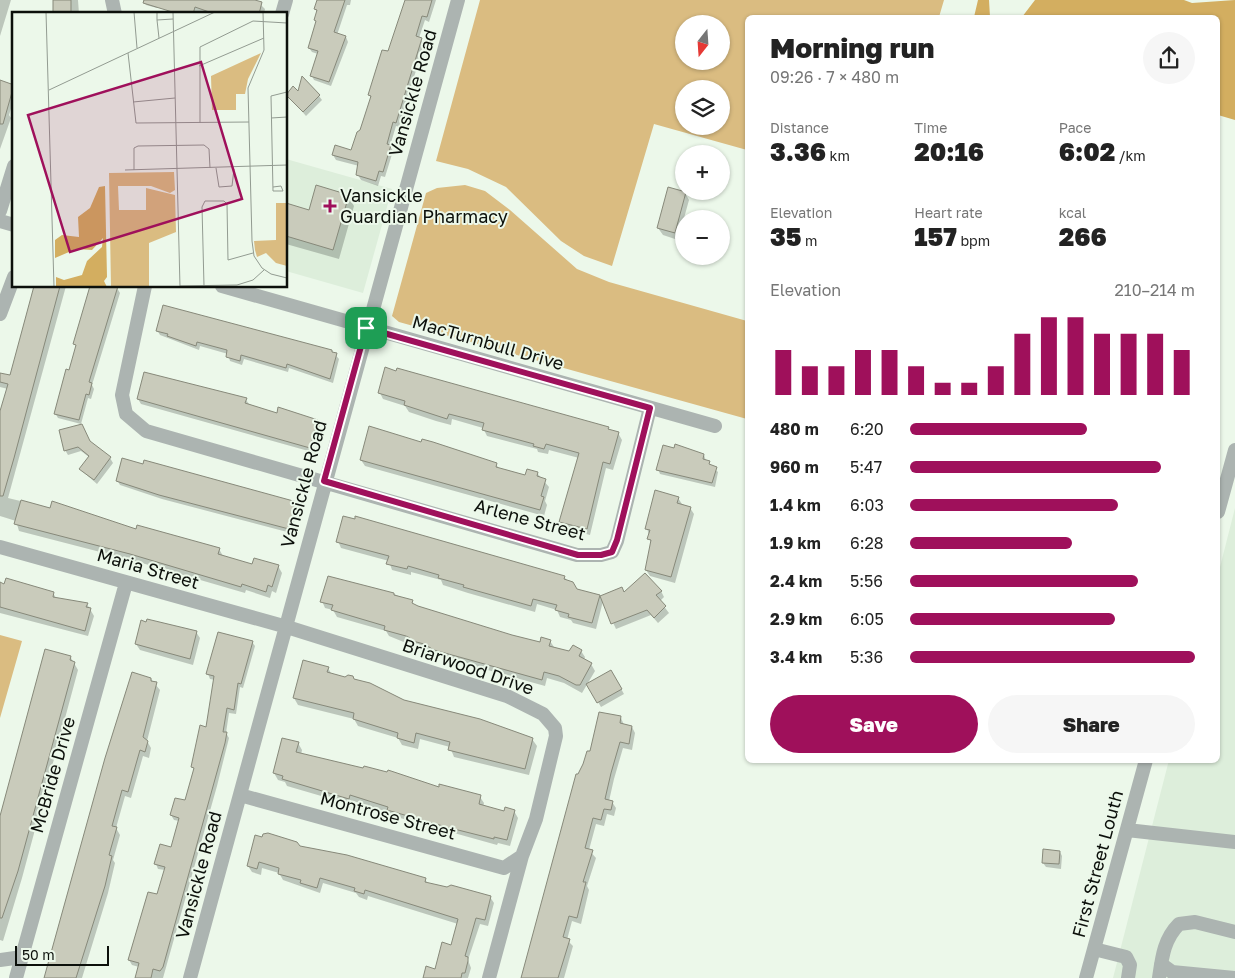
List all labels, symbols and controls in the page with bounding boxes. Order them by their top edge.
inset map [12,12,288,288]
north arrow [675,15,730,70]
map controls [675,15,730,265]
street label: Vansickle Road [383,27,441,159]
text: Morning run [770,31,934,64]
button: share [1143,32,1195,84]
text: 09:26 · 7 × 480 m [770,67,899,87]
button: layers [675,80,730,135]
text: Distance [770,119,829,136]
text: Time [914,119,947,136]
text: Pace [1059,119,1091,136]
text: 3.36 [770,136,826,167]
text: 20:16 [914,136,984,167]
text: 6:02 [1059,136,1115,167]
button: + [675,145,730,200]
text: km [826,147,850,164]
text: /km [1115,147,1146,164]
place label: Vansickle Guardian Pharmacy [340,184,508,227]
marker: Vansickle Guardian Pharmacy [324,200,336,212]
text: Elevation [770,204,832,221]
text: Heart rate [914,204,983,221]
text: kcal [1059,204,1086,221]
button: − [675,210,730,265]
text: 35 [770,221,802,252]
text: 157 [914,221,957,252]
text: 266 [1059,221,1107,252]
text: m [802,232,817,249]
text: bpm [957,232,990,249]
text: Elevation [770,280,841,300]
text: 210–214 m [1115,280,1195,300]
pin [345,307,387,349]
street label: MacTurnbull Drive [410,310,567,374]
icon: arrive [352,314,380,342]
street label: Vansickle Road [275,418,331,550]
text: 480 m [770,419,819,439]
text: 6:20 [850,419,884,439]
text: 960 m [770,457,819,477]
text: 5:47 [850,457,882,477]
street label: Arlene Street [472,494,588,544]
text: 1.4 km [770,495,821,515]
text: 6:03 [850,495,884,515]
text: 1.9 km [770,533,821,553]
text: 6:28 [850,533,884,553]
street label: Maria Street [95,543,202,593]
text: 2.4 km [770,571,822,591]
text: 5:56 [850,571,883,591]
text: 2.9 km [770,609,822,629]
text: 6:05 [850,609,884,629]
street label: Briarwood Drive [400,633,537,699]
text: 3.4 km [770,647,822,667]
text: 5:36 [850,647,883,667]
button: Save [770,695,978,753]
button: Share [988,695,1195,753]
street label: McBride Drive [25,714,79,835]
street label: Montrose Street [318,786,459,844]
street label: First Street Louth [1067,788,1127,940]
street label: Vansickle Road [170,809,226,941]
scale bar [15,943,109,966]
text: 50 m [22,946,55,963]

